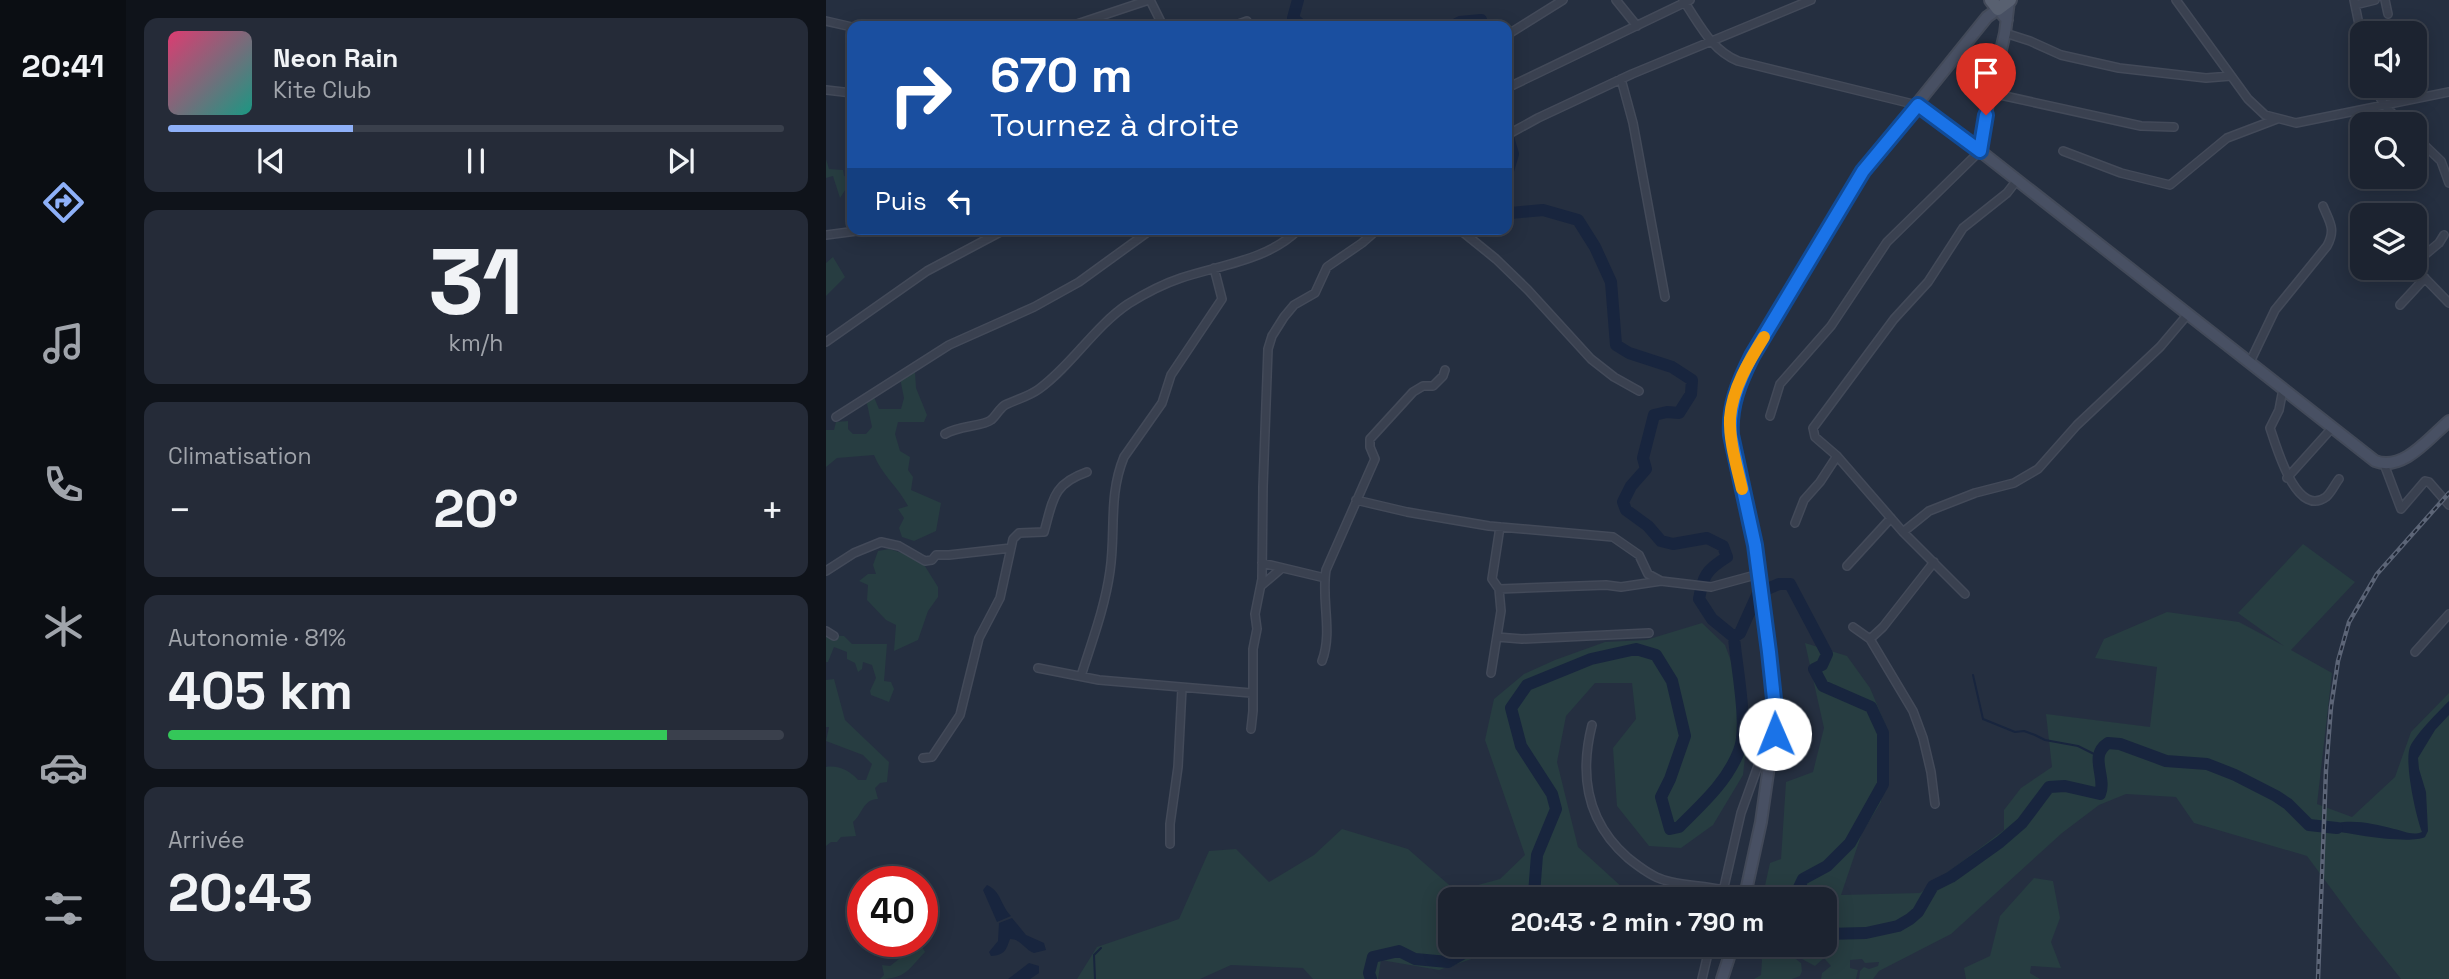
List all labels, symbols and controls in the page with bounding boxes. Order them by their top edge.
map controls [2350,21,2427,280]
button: sound [2350,21,2427,98]
text: Neon Rain [273,41,398,75]
pin [1956,43,2016,115]
text: 670 m [990,44,1133,106]
text: 20:41 [22,46,104,86]
icon: right [875,49,966,140]
icon: arrive [1967,54,2005,92]
text: Kite Club [273,75,372,105]
text: Tournez à droite [990,105,1239,145]
button: search [2350,112,2427,189]
icon: previous [252,142,290,180]
icon: pause [457,142,495,180]
icon: next [662,142,700,180]
icon: directions [39,178,88,227]
icon: left [941,182,979,220]
text: Puis [875,184,927,218]
button: layers [2350,203,2427,280]
text: 31 [429,224,523,341]
icon: music [39,319,88,368]
text: km/h [449,328,503,358]
text: Climatisation [168,441,312,471]
icon: phone [39,460,88,509]
text: 20° [433,476,519,542]
text: − [168,486,192,534]
text: + [760,486,784,534]
icon: climate [39,602,88,651]
text: Autonomie · 81% [168,623,346,653]
text: 405 km [168,658,353,724]
position arrow [1738,697,1812,771]
icon: car [39,743,88,792]
text: Arrivée [168,825,245,855]
text: 20:43 [168,860,313,926]
speed limit sign: 40 [847,866,938,957]
icon: filters [39,884,88,933]
text: 20:43 · 2 min · 790 m [1511,905,1764,939]

